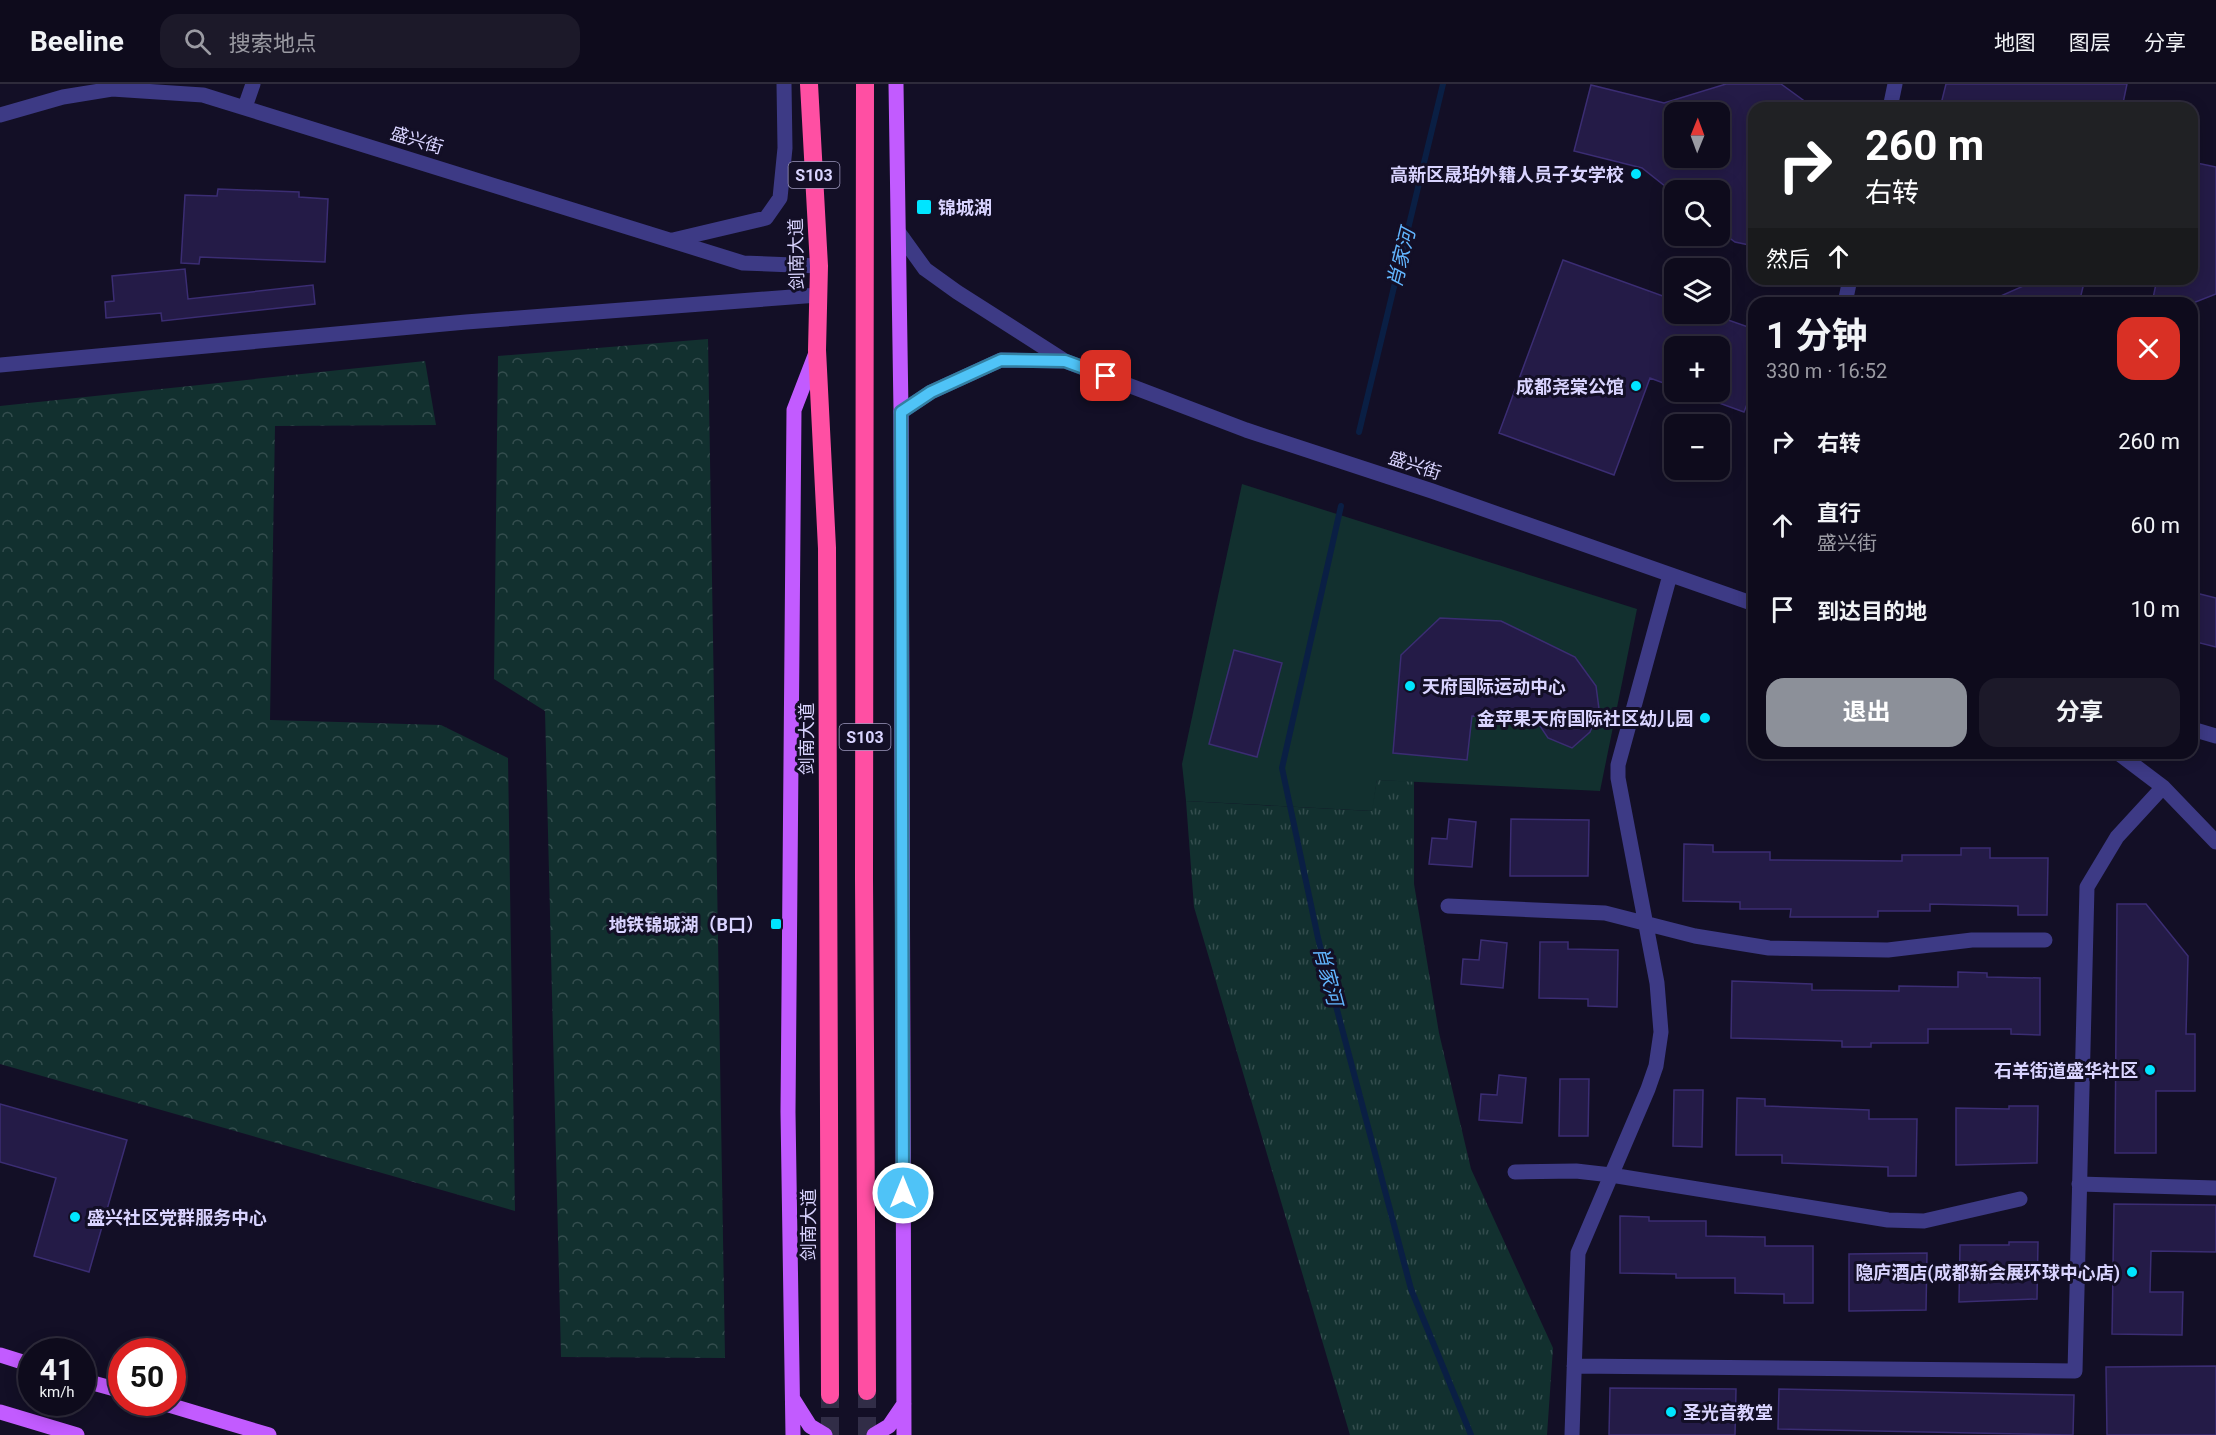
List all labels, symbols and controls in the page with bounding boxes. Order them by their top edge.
search box [160,14,580,68]
text: Beeline [30,25,124,58]
icon: search [181,25,214,58]
text: 搜索地点 [229,31,317,56]
text: 地图 [1994,31,2036,55]
text: 图层 [2069,31,2111,55]
text: 分享 [2144,31,2186,55]
north arrow [1664,102,1730,168]
map controls [1664,102,1730,480]
text: 260 m [1865,121,1984,170]
street label: 盛兴街 [388,122,446,158]
icon: right [1766,126,1844,204]
road number: S103 [788,162,840,188]
place label: 高新区晟珀外籍人员子女学校 [1390,164,1624,185]
marker: 高新区晟珀外籍人员子女学校 [1629,167,1643,181]
text: 右转 [1865,177,1919,209]
button: search [1664,180,1730,246]
place label: 锦城湖 [938,197,992,218]
marker: 锦城湖 [915,198,933,216]
street label: 剑南大道 [785,218,807,290]
water label: 肖家河 [1382,222,1421,290]
icon: ahead [1822,240,1855,273]
text: 然后 [1766,247,1810,272]
button: layers [1664,258,1730,324]
text: 1 分钟 [1766,315,1868,357]
button: close [2117,317,2180,380]
button: + [1664,336,1730,402]
pin [1080,350,1131,401]
icon: arrive [1089,359,1122,392]
text: 330 m · 16:52 [1766,359,1887,383]
place label: 成都尧棠公馆 [1516,376,1624,397]
marker: 成都尧棠公馆 [1629,379,1643,393]
button: − [1664,414,1730,480]
icon: right [1766,425,1799,458]
text: 260 m [2118,429,2180,454]
text: 右转 [1817,431,1861,456]
street label: 盛兴街 [1386,447,1444,483]
text: 直行 [1817,501,1861,526]
icon: ahead [1766,509,1799,542]
text: 60 m [2131,513,2180,538]
text: 盛兴街 [1817,531,1877,555]
icon: arrive [1766,593,1799,626]
text: 10 m [2131,597,2180,622]
text: 到达目的地 [1817,599,1927,624]
place label: 天府国际运动中心 [1422,676,1566,697]
button: 退出 [1766,678,1967,747]
button: 分享 [1979,678,2180,747]
marker: 天府国际运动中心 [1403,679,1417,693]
street label: 剑南大道 [796,703,817,775]
place label: 金苹果天府国际社区幼儿园 [1477,708,1693,729]
marker: 金苹果天府国际社区幼儿园 [1698,711,1712,725]
road number: S103 [840,724,890,750]
place label: 地铁锦城湖（B口） [609,914,764,935]
marker: 地铁锦城湖（B口） [769,917,783,931]
water label: 肖家河 [1309,944,1348,1012]
place label: 石羊街道盛华社区 [1994,1060,2138,1081]
marker: 石羊街道盛华社区 [2143,1063,2157,1077]
position arrow [871,1161,935,1225]
street label: 剑南大道 [798,1189,819,1261]
place label: 盛兴社区党群服务中心 [87,1207,267,1228]
marker: 盛兴社区党群服务中心 [68,1210,82,1224]
place label: 隐庐酒店(成都新会展环球中心店) [1855,1262,2120,1284]
marker: 隐庐酒店(成都新会展环球中心店) [2125,1265,2139,1279]
speed limit sign: 50 [108,1338,186,1416]
text: 41 [40,1352,74,1387]
text: km/h [39,1383,75,1401]
place label: 圣光音教堂 [1683,1402,1773,1423]
marker: 圣光音教堂 [1664,1405,1678,1419]

